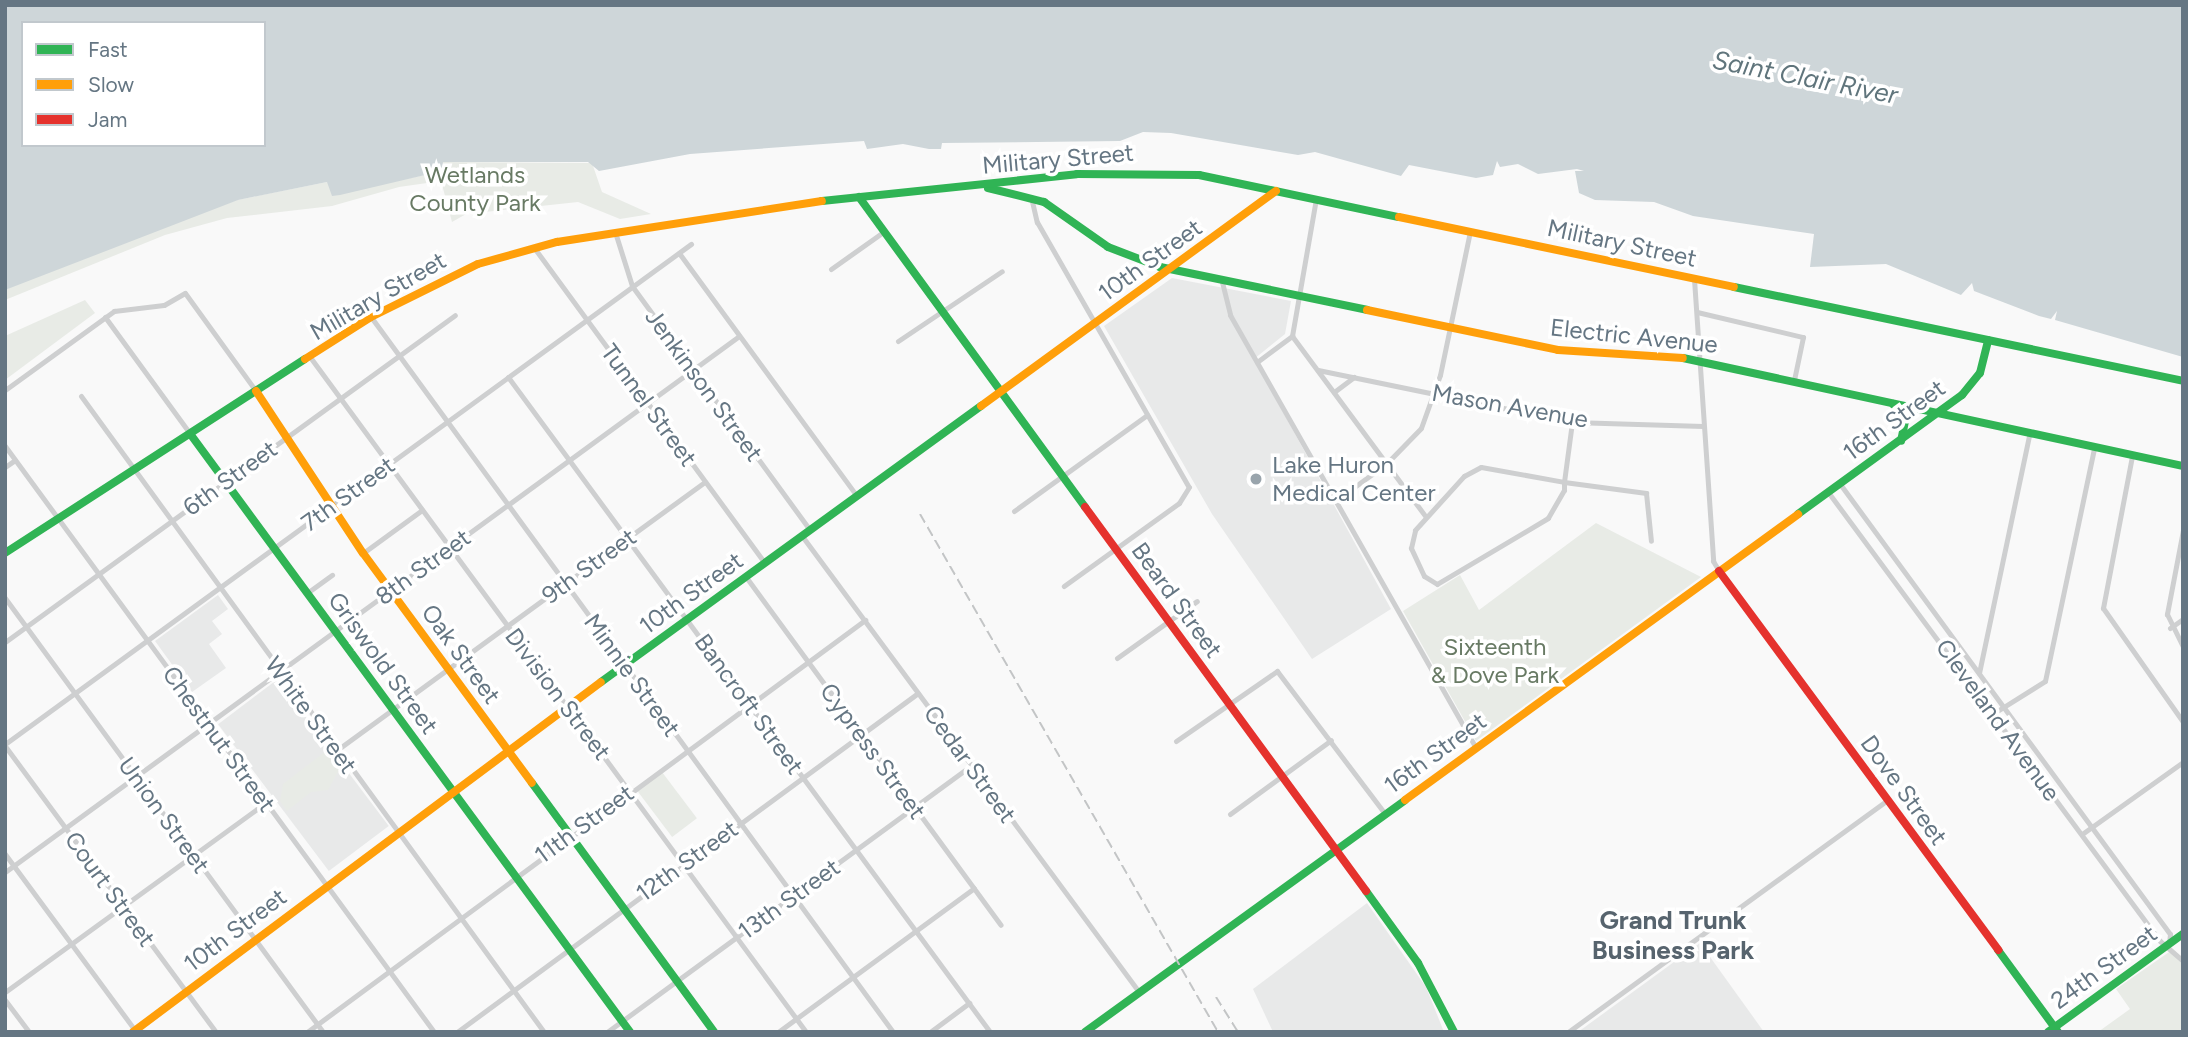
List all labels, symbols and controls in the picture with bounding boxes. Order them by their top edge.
legend [21,21,266,147]
text: Fast [88,37,128,62]
water label: Saint Clair River [1710,45,1900,111]
text: Slow [88,72,134,97]
text: Jam [88,107,127,132]
street label: Military Street [981,138,1135,180]
park label: Wetlands County Park [409,161,541,217]
street label: 10th Street [1093,213,1207,307]
street label: Military Street [1545,213,1699,273]
street label: Military Street [305,246,451,346]
street label: Jenkinson Street [639,303,769,467]
street label: Electric Avenue [1549,313,1719,359]
street label: Tunnel Street [595,338,703,472]
street label: 16th Street [1837,373,1951,467]
street label: Mason Avenue [1430,378,1590,434]
street label: 6th Street [177,434,283,522]
street label: 7th Street [296,450,400,538]
place label: Lake Huron Medical Center [1272,451,1435,507]
marker: Lake Huron Medical Center [1246,469,1266,489]
street label: 9th Street [536,522,642,610]
street label: 8th Street [370,523,476,611]
street label: Beard Street [1126,537,1228,663]
street label: 10th Street [634,546,748,640]
street label: Griswold Street [322,587,444,739]
street label: Oak Street [415,599,507,709]
street label: Minnie Street [578,608,686,742]
street label: Division Street [499,623,617,765]
street label: Bancroft Street [688,628,810,780]
park label: Sixteenth & Dove Park [1431,633,1559,689]
street label: Cleveland Avenue [1930,634,2066,806]
street label: White Street [259,651,363,779]
street label: Chestnut Street [156,661,282,817]
street label: Cypress Street [814,677,932,825]
street label: Cedar Street [918,700,1022,828]
street label: 16th Street [1378,706,1492,800]
street label: Dove Street [1855,730,1953,850]
street label: Union Street [112,751,216,879]
street label: 11th Street [529,778,639,870]
street label: 12th Street [630,814,744,908]
street label: Court Street [59,826,161,952]
street label: 13th Street [733,853,845,945]
street label: 10th Street [178,882,292,978]
district label: Grand Trunk Business Park [1592,905,1754,967]
street label: 24th Street [2045,919,2163,1015]

